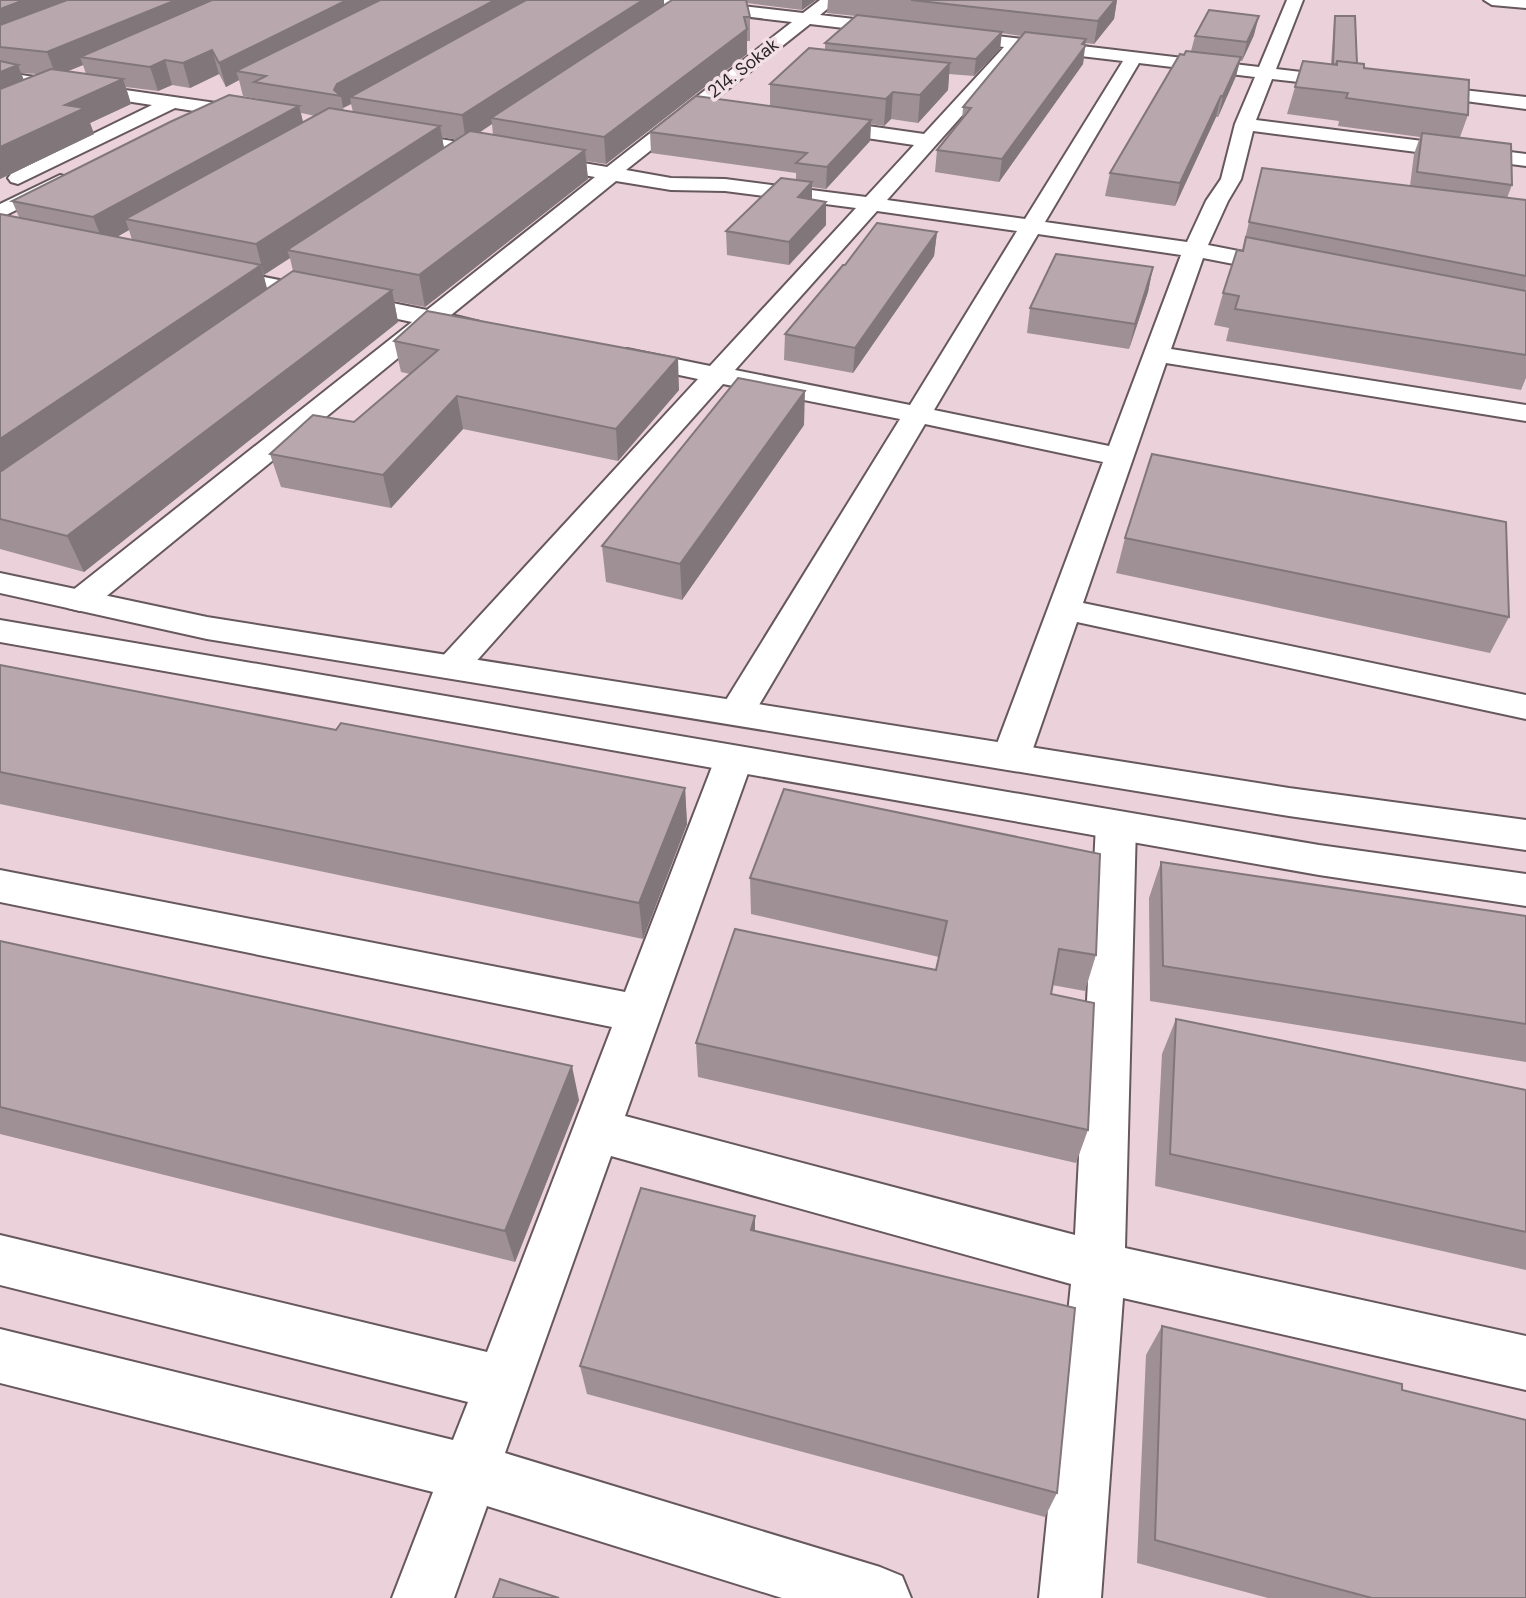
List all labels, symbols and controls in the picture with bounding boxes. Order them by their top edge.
street label: 214. Sokak [702,33,784,103]

